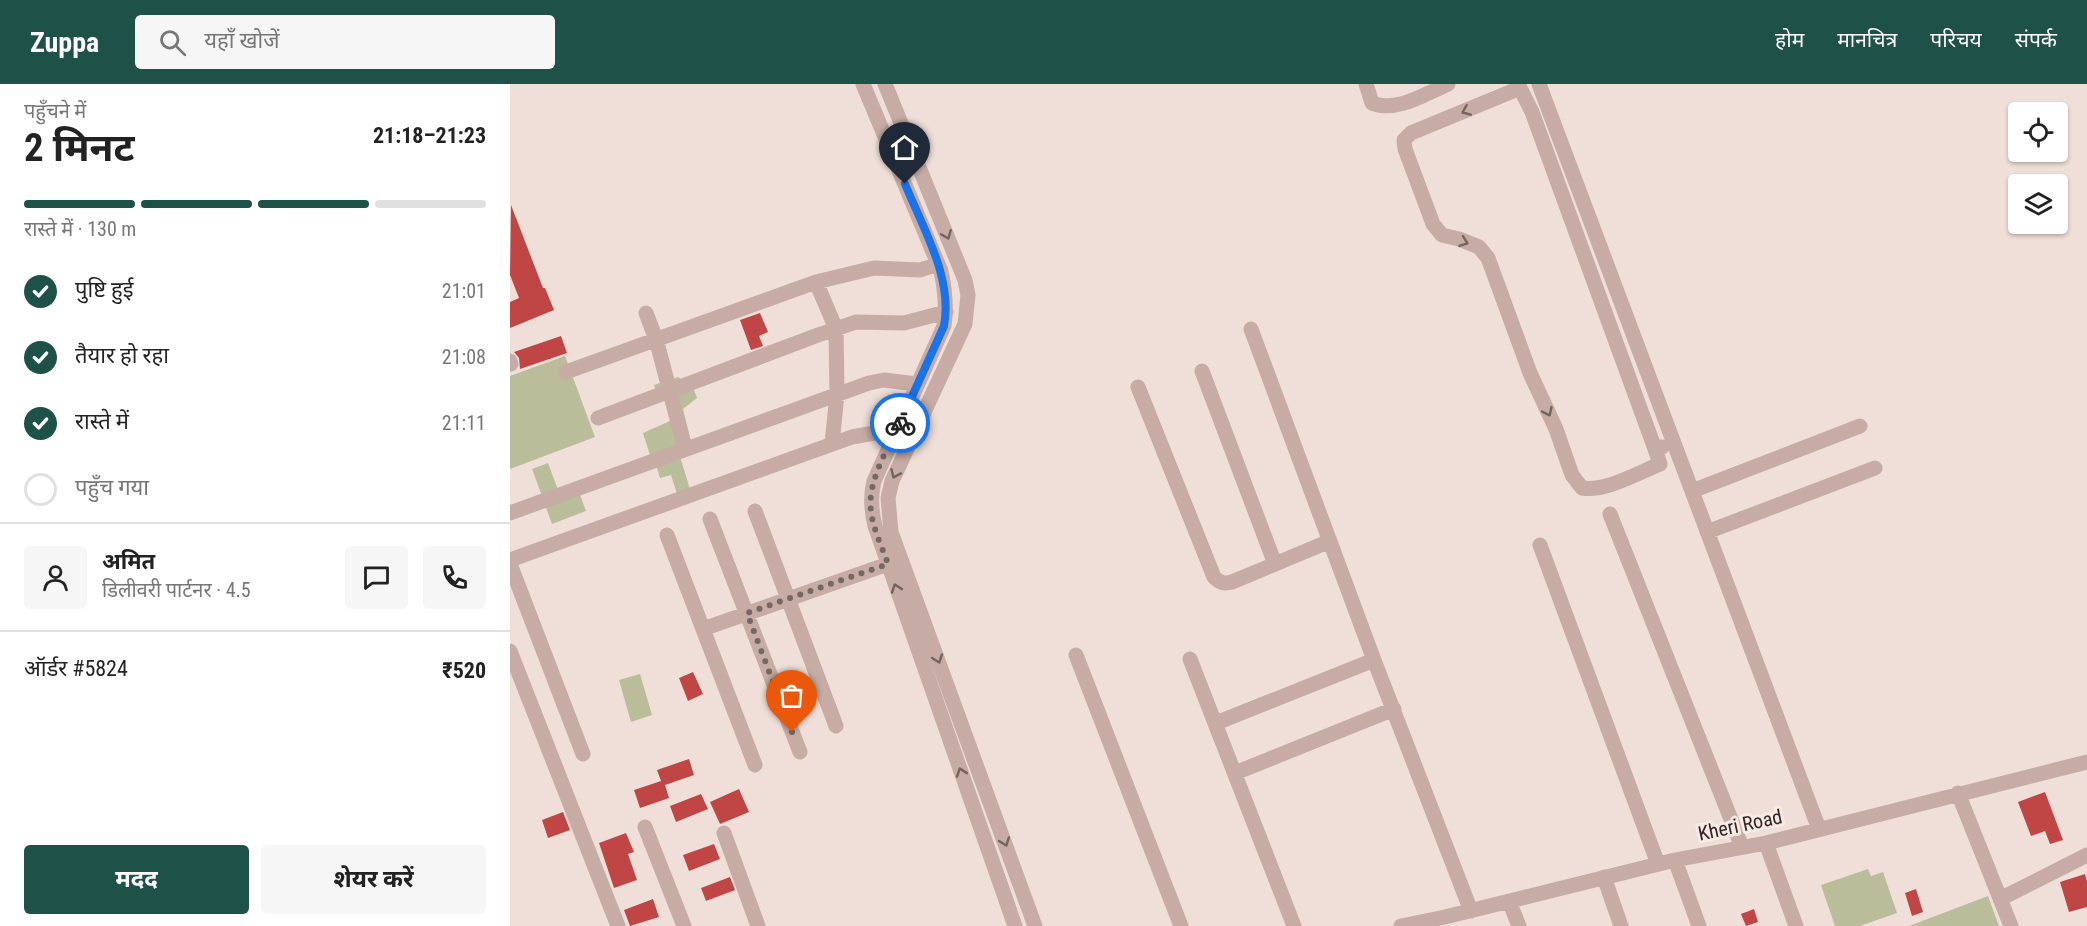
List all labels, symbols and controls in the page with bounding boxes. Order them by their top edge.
search box [135,15,555,69]
text: Zuppa [30,26,99,59]
icon: search [156,26,189,59]
text: यहाँ खोजें [204,28,280,53]
text: होम [1775,28,1804,52]
text: मानचित्र [1837,28,1897,52]
text: परिचय [1930,28,1982,52]
text: संपर्क [2015,28,2057,52]
text: पहुँचने में [24,99,86,123]
map controls [2008,102,2068,234]
button: locate [2008,102,2068,162]
one-way arrow [1461,104,1472,116]
pin [879,122,930,184]
text: 21:18–21:23 [373,123,486,148]
text: 2 मिनट [24,125,135,171]
icon: home [888,131,921,164]
button: layers [2008,174,2068,234]
text: रास्ते में · 130 m [24,217,136,241]
one-way arrow [940,229,952,240]
one-way arrow [1458,234,1469,247]
icon: check [24,275,57,308]
text: पुष्टि हुई [75,277,134,302]
text: 21:01 [442,279,486,303]
icon: check [24,341,57,374]
text: तैयार हो रहा [75,343,169,368]
text: 21:08 [442,345,486,369]
courier [870,393,930,453]
one-way arrow [1541,405,1553,416]
icon: check [24,407,57,440]
icon: bike [884,407,917,440]
text: रास्ते में [75,409,129,434]
text: 21:11 [442,411,486,435]
one-way arrow [891,467,903,478]
text: पहुँच गया [75,475,149,500]
button: person [24,546,87,609]
button: chat [345,546,408,609]
button: phone [423,546,486,609]
text: अमित [102,549,155,574]
text: डिलीवरी पार्टनर · 4.5 [102,578,251,602]
one-way arrow [891,583,904,594]
one-way arrow [930,653,943,664]
text: ऑर्डर #5824 [24,656,128,681]
text: ₹520 [442,658,486,683]
pin [766,670,817,732]
icon: bag [775,679,808,712]
one-way arrow [955,767,968,778]
street label: Kheri Road [1696,804,1784,846]
one-way arrow [998,836,1011,847]
button: मदद [24,845,249,914]
button: शेयर करें [261,845,486,914]

